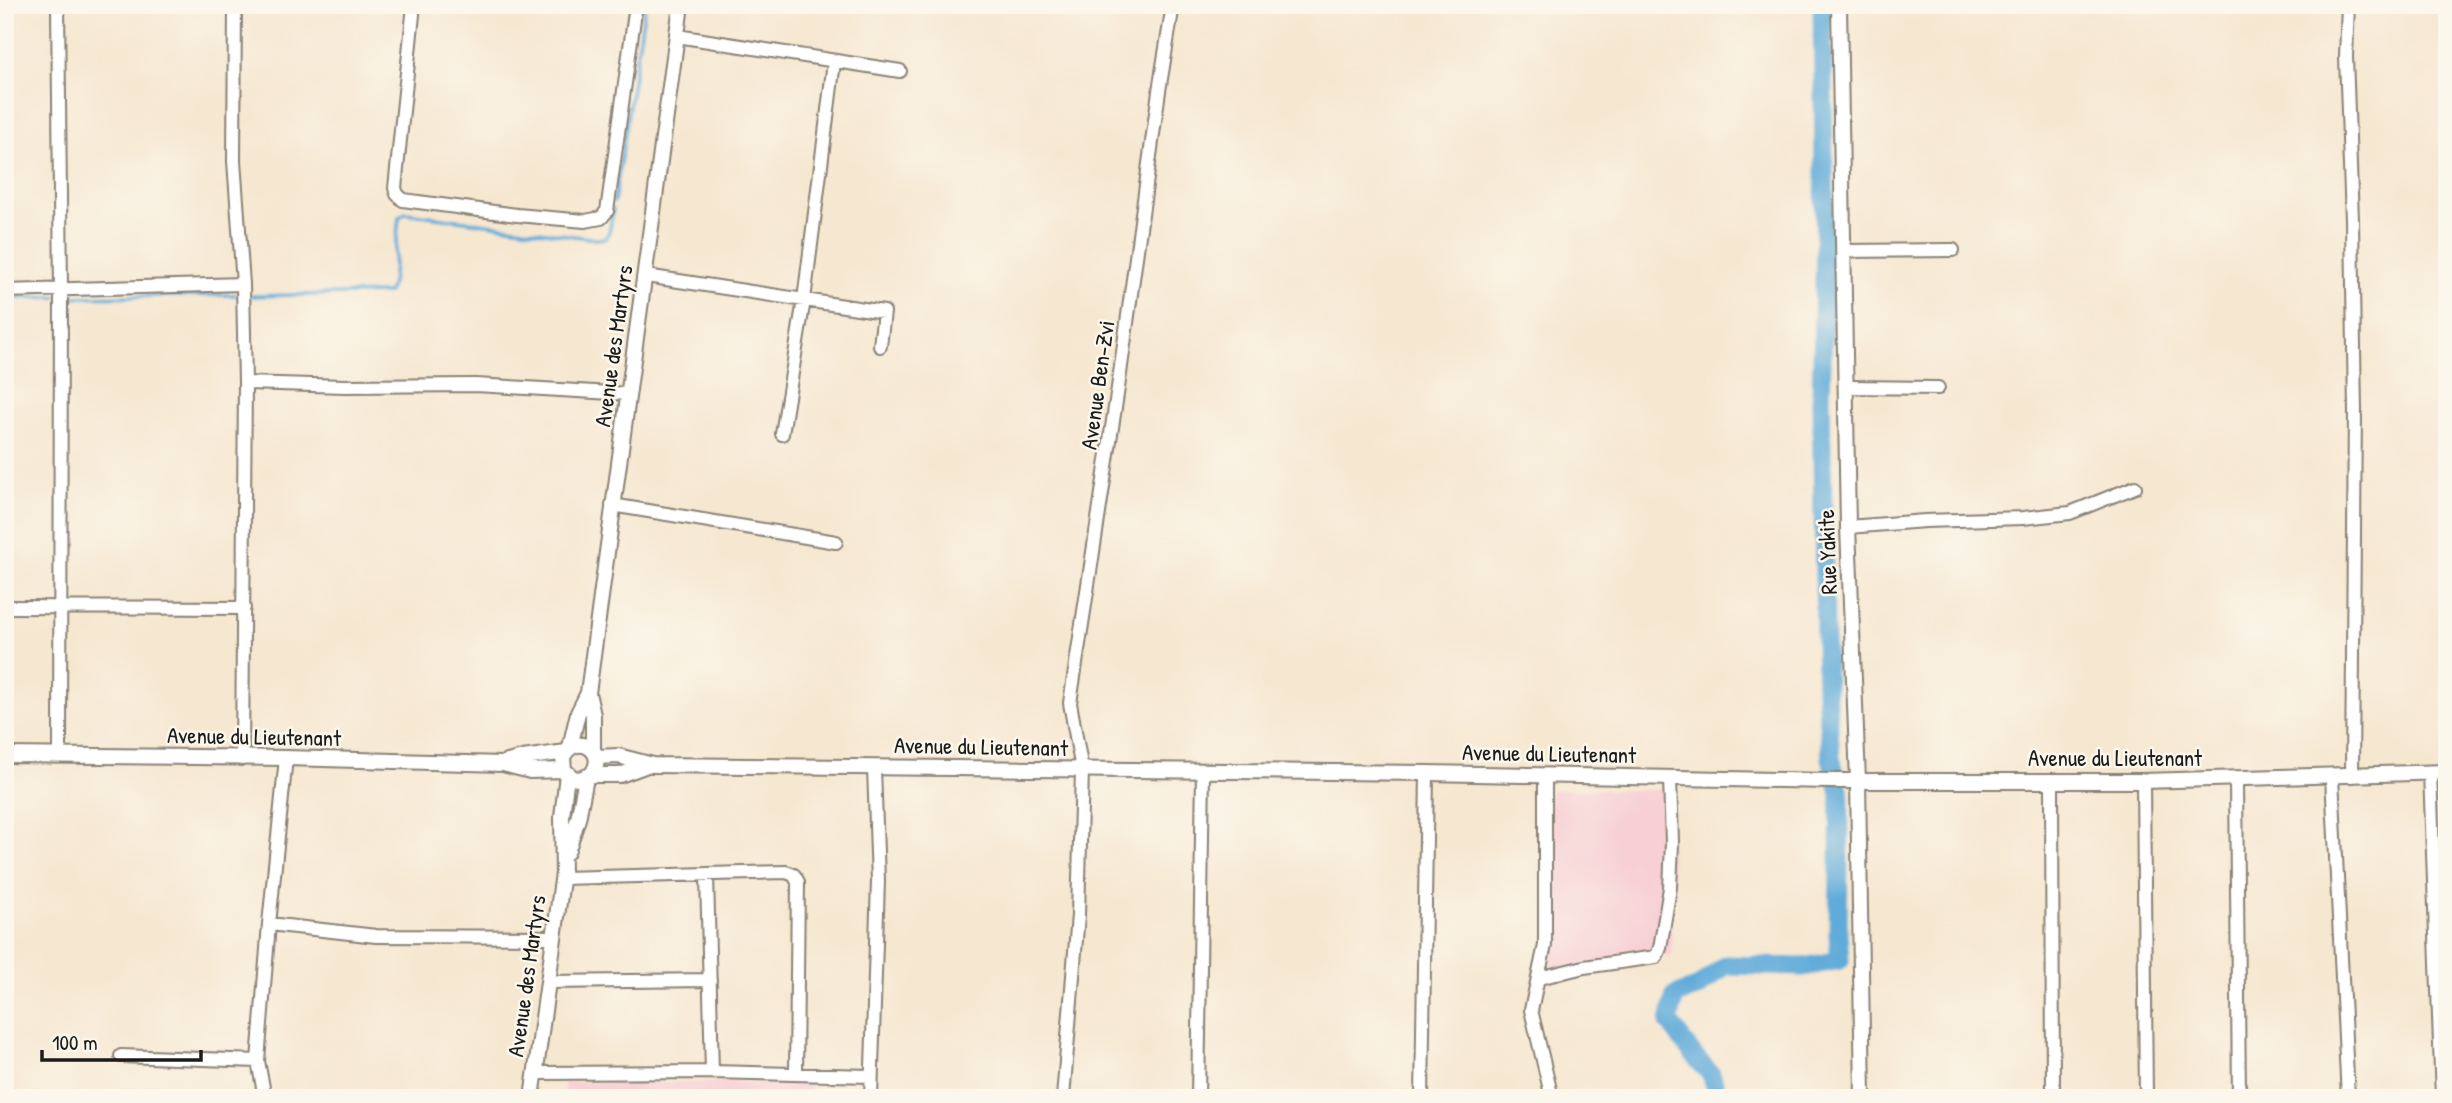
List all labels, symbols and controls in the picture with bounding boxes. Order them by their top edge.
street label: Avenue des Martyrs [586,263,640,429]
street label: Avenue Ben-Zvi [1073,318,1121,452]
street label: Rue Yakite [1810,509,1844,595]
street label: Avenue du Lieutenant [167,719,342,753]
street label: Avenue du Lieutenant [894,729,1069,763]
street label: Avenue du Lieutenant [1462,736,1637,770]
street label: Avenue du Lieutenant [2028,742,2203,773]
street label: Avenue des Martyrs [499,893,553,1059]
scale bar [42,1019,201,1063]
text: 100 m [52,1028,98,1057]

